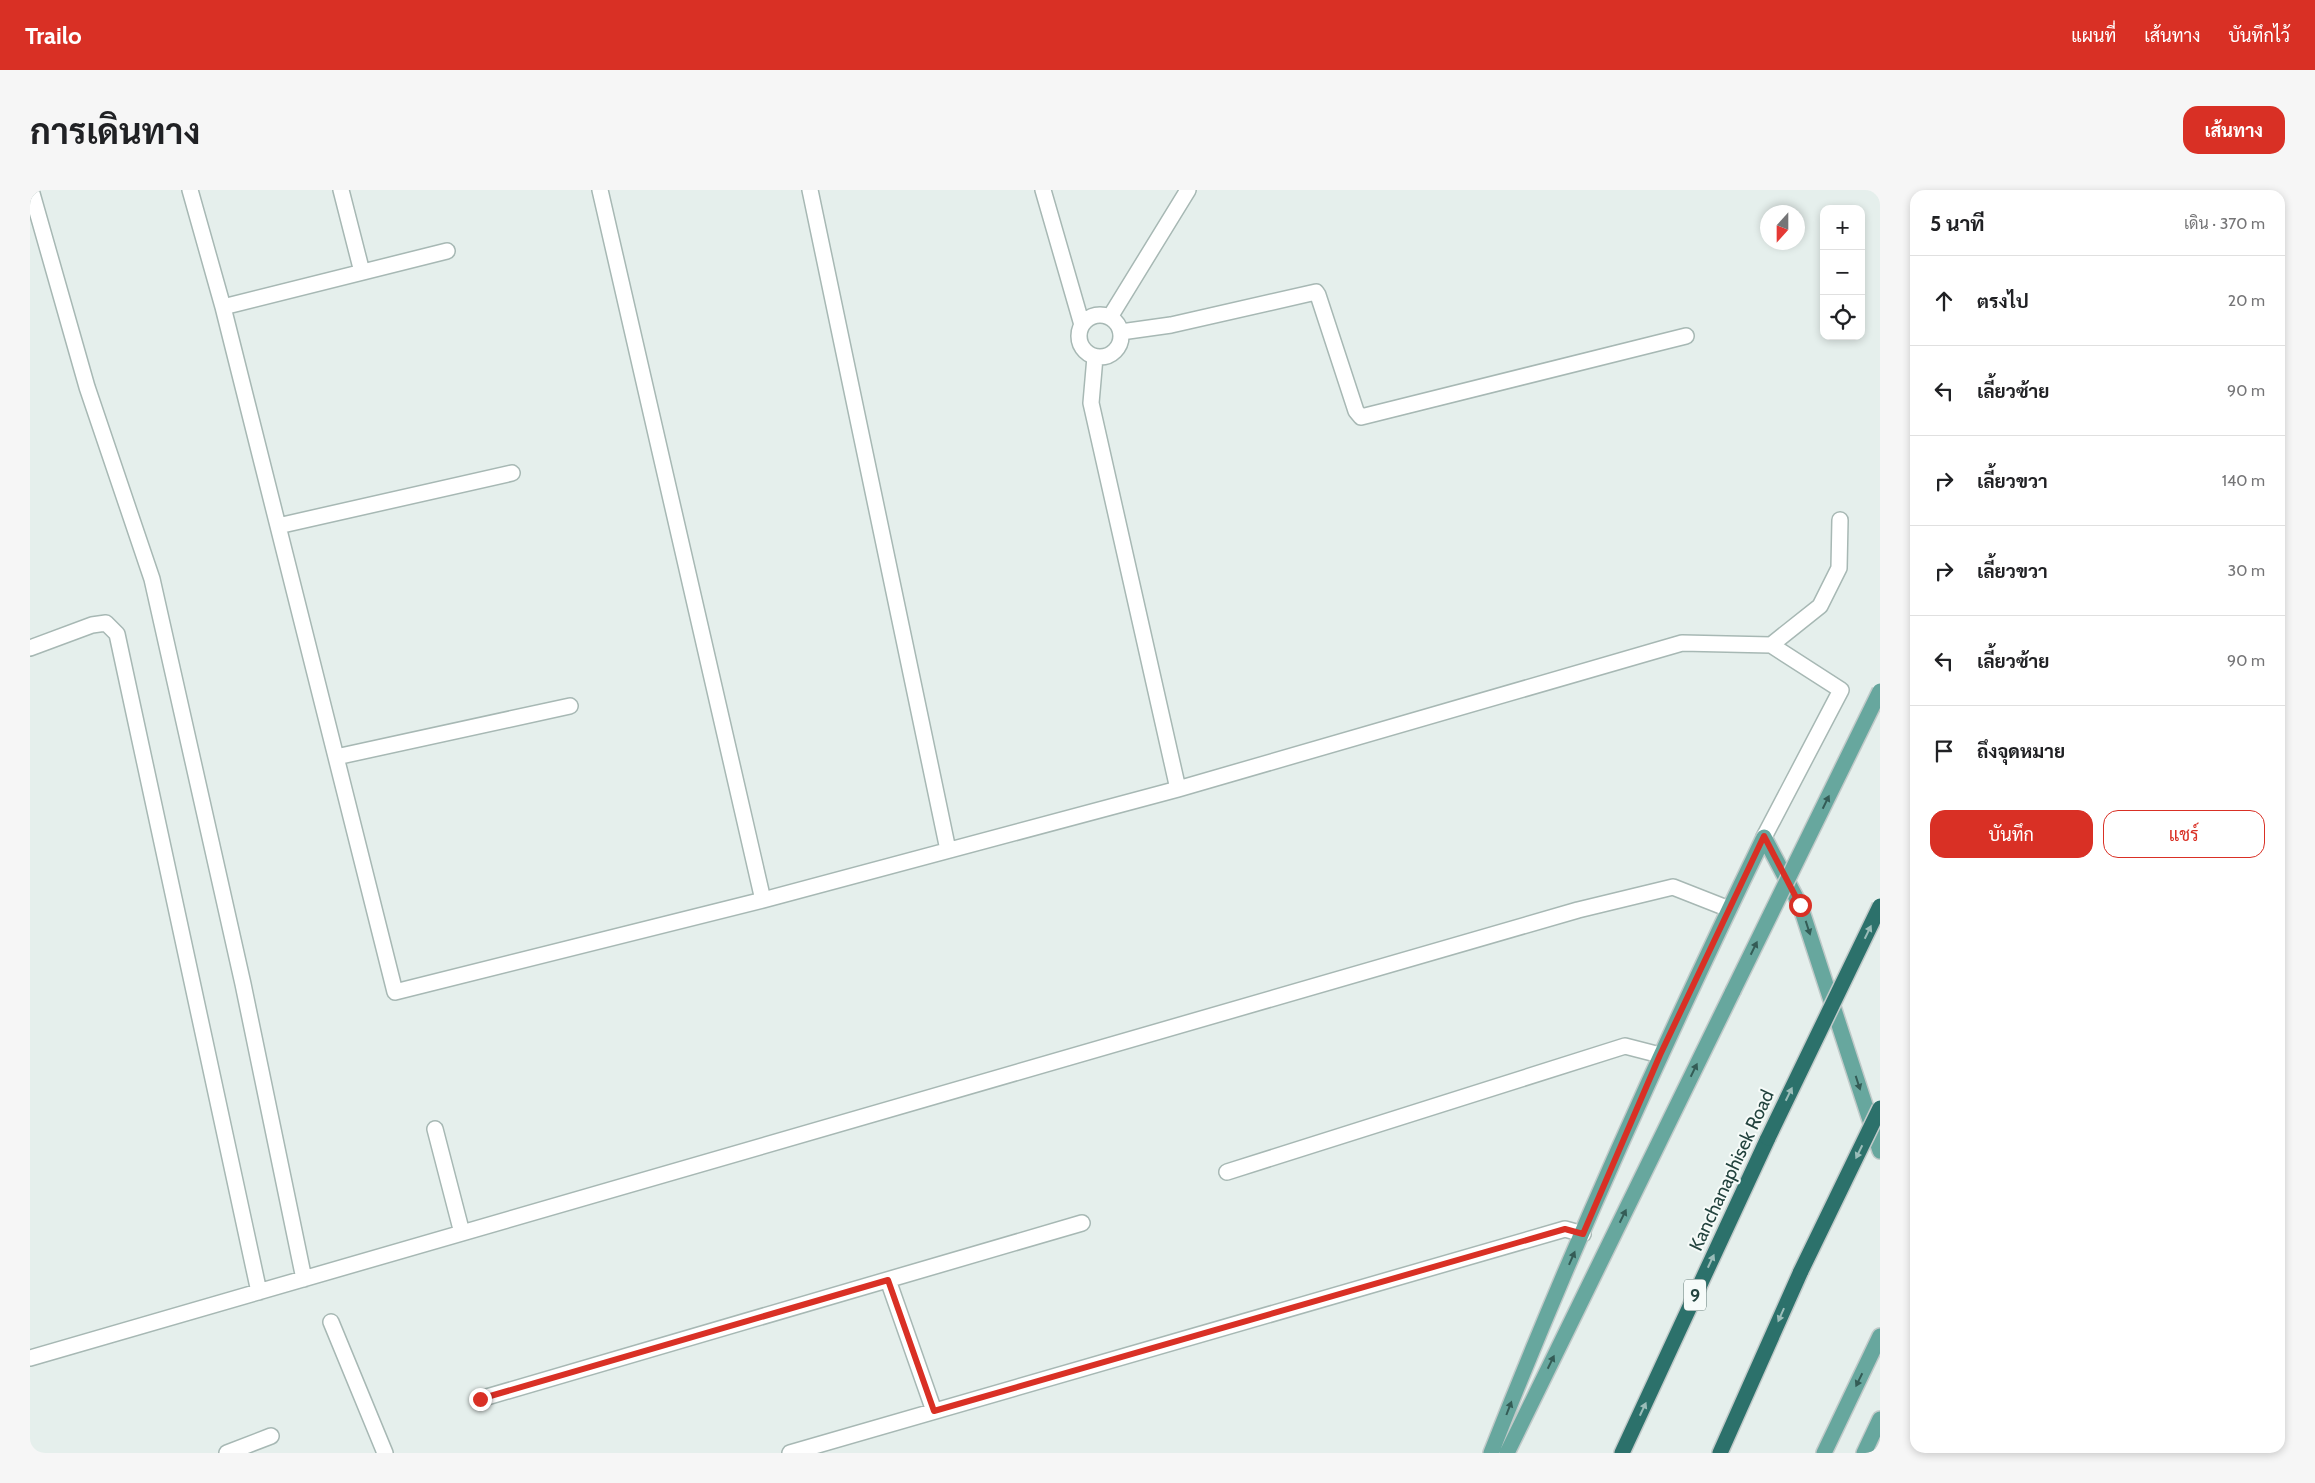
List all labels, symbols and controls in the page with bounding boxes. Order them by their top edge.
text: Trailo [25,21,82,50]
text: แผนที่ [2071,25,2116,47]
text: เส้นทาง [2144,25,2200,47]
text: บันทึกไว้ [2228,25,2290,47]
button: เส้นทาง [2183,106,2285,154]
text: การเดินทาง [30,110,200,153]
north arrow [1760,205,1805,250]
map controls [1820,205,1865,340]
button: + [1820,205,1865,250]
text: 5 นาที [1930,211,1985,236]
text: เดิน · 370 m [2184,214,2265,233]
button: − [1820,250,1865,295]
icon: ahead [1930,287,1958,315]
text: ตรงไป [1977,290,2029,313]
text: 20 m [2228,291,2265,310]
button: locate [1820,295,1865,340]
icon: left [1930,377,1958,405]
text: เลี้ยวซ้าย [1977,380,2049,403]
text: 90 m [2227,381,2265,400]
icon: right [1930,467,1958,495]
text: เลี้ยวขวา [1977,470,2048,493]
text: 140 m [2222,471,2265,490]
icon: right [1930,557,1958,585]
text: เลี้ยวขวา [1977,560,2048,583]
text: 30 m [2228,561,2265,580]
icon: left [1930,647,1958,675]
text: เลี้ยวซ้าย [1977,650,2049,673]
text: 90 m [2227,651,2265,670]
icon: arrive [1930,737,1958,765]
text: ถึงจุดหมาย [1977,740,2065,763]
one-way arrow [1822,795,1830,809]
button: บันทึก [1930,810,2093,858]
button: แชร์ [2103,810,2265,858]
route start [1789,894,1812,917]
one-way arrow [1804,921,1812,936]
one-way arrow [1863,924,1872,939]
one-way arrow [1750,941,1758,955]
one-way arrow [1690,1063,1698,1077]
one-way arrow [1854,1076,1862,1091]
street label: Kanchanaphisek Road [1684,1086,1779,1254]
one-way arrow [1785,1087,1793,1101]
one-way arrow [1855,1145,1863,1159]
one-way arrow [1619,1209,1627,1223]
one-way arrow [1569,1251,1577,1265]
one-way arrow [1707,1254,1715,1268]
road number: 9 [1684,1280,1706,1310]
one-way arrow [1777,1308,1785,1322]
one-way arrow [1547,1355,1555,1369]
one-way arrow [1855,1372,1863,1387]
route end [469,1388,492,1411]
one-way arrow [1506,1400,1513,1415]
one-way arrow [1639,1402,1647,1416]

